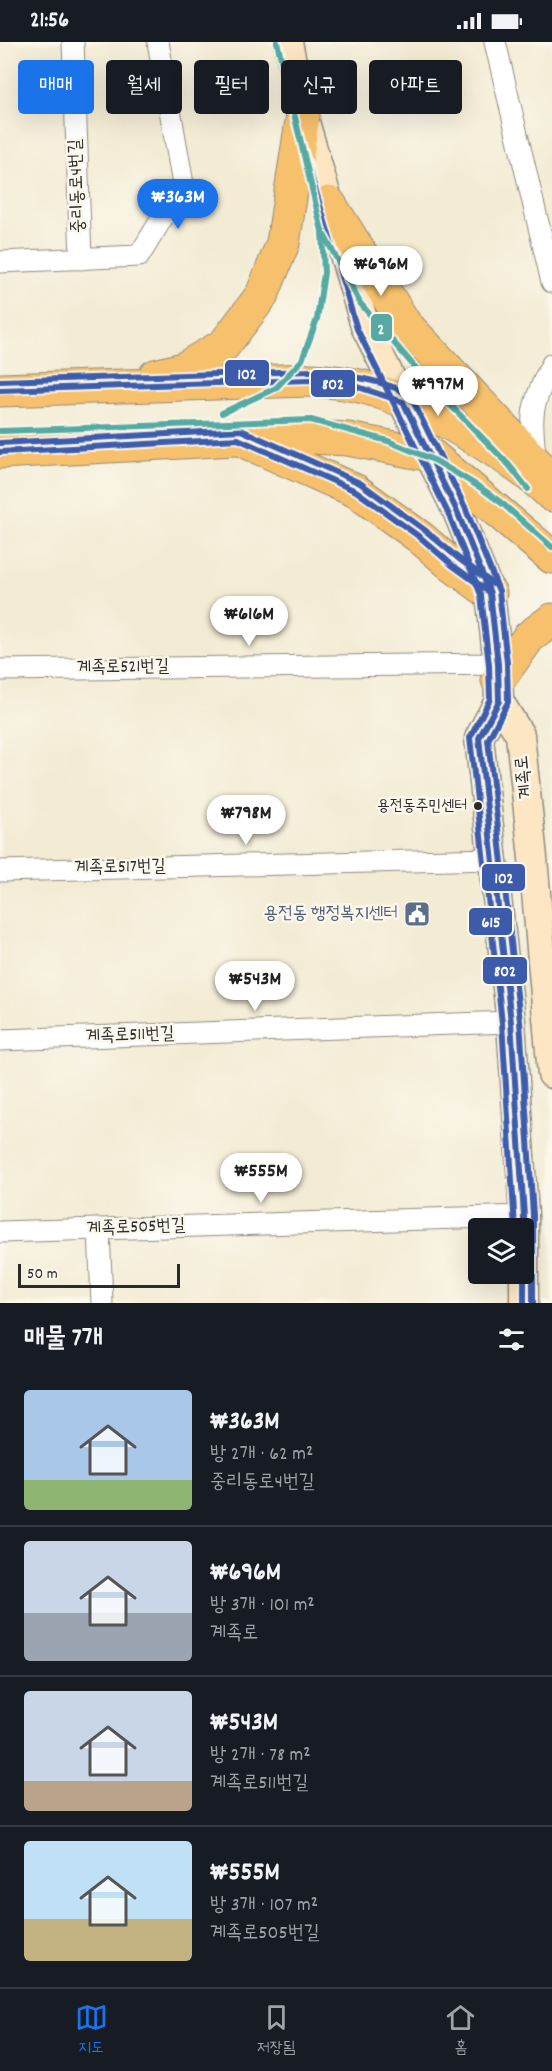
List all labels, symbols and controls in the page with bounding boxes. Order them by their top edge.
text: 21:56 [30,6,69,37]
chip: 매매 [18,60,94,114]
chip: 월세 [106,60,182,114]
chip: 필터 [194,60,269,114]
chip: 신규 [281,60,357,114]
chip: 아파트 [369,60,462,114]
street label: 중리동로4번길 [64,138,92,234]
pin: ₩363M [136,179,220,230]
text: ₩363M [151,184,205,212]
pin: ₩696M [339,246,423,297]
text: ₩696M [354,251,408,279]
line badge: 2 [370,313,393,342]
text: 2 [378,319,385,342]
line badge: 102 [224,359,270,387]
text: 102 [237,364,257,387]
pin: ₩997M [396,366,480,417]
line badge: 802 [310,369,356,398]
text: ₩997M [412,371,464,399]
text: 802 [322,374,344,397]
pin: ₩616M [207,596,291,647]
text: ₩616M [224,601,274,629]
street label: 계족로521번길 [76,655,170,681]
street label: 계족로 [510,754,540,800]
pin: ₩798M [204,795,288,846]
place label: 용전동주민센터 [377,795,467,818]
text: ₩798M [221,800,271,828]
marker: 용전동주민센터 [472,800,484,812]
street label: 계족로517번길 [74,855,167,881]
line badge: 102 [481,863,526,892]
text: 102 [494,868,514,891]
public building icon: 용전동 행정복지센터 [402,899,432,929]
place label: 용전동 행정복지센터 [264,902,398,927]
line badge: 615 [468,907,513,936]
text: 615 [482,912,500,935]
line badge: 802 [482,956,528,985]
pin: ₩543M [213,961,297,1012]
text: 802 [494,961,516,984]
text: ₩543M [229,966,281,994]
street label: 계족로511번길 [85,1022,175,1050]
pin: ₩555M [219,1153,303,1204]
text: ₩555M [234,1158,288,1186]
street label: 계족로505번길 [86,1214,186,1242]
map controls [468,1218,534,1284]
button: layers [468,1218,534,1284]
scale bar [18,1261,180,1288]
text: 50 m [27,1263,58,1286]
text: 매물 7개 [24,1321,103,1358]
icon: filters [495,1323,528,1356]
text: ₩363M [210,1404,280,1441]
icon: home [72,1414,144,1486]
text: 방 2개 · 62 m² [210,1441,313,1469]
text: 중리동로4번길 [210,1469,315,1497]
text: ₩696M [210,1555,281,1592]
icon: home [72,1565,144,1637]
text: 방 3개 · 101 m² [210,1592,315,1620]
text: 계족로 [210,1620,258,1648]
text: ₩543M [210,1705,278,1742]
icon: home [72,1715,144,1787]
text: 방 2개 · 78 m² [210,1742,311,1770]
text: 계족로511번길 [210,1770,309,1798]
text: ₩555M [210,1855,280,1892]
icon: home [72,1865,144,1937]
text: 방 3개 · 107 m² [210,1892,318,1920]
text: 계족로505번길 [210,1920,320,1948]
tab: 지도 [75,2001,108,2060]
tab: 저장됨 [257,2001,295,2060]
tab: 홈 [444,2001,477,2060]

